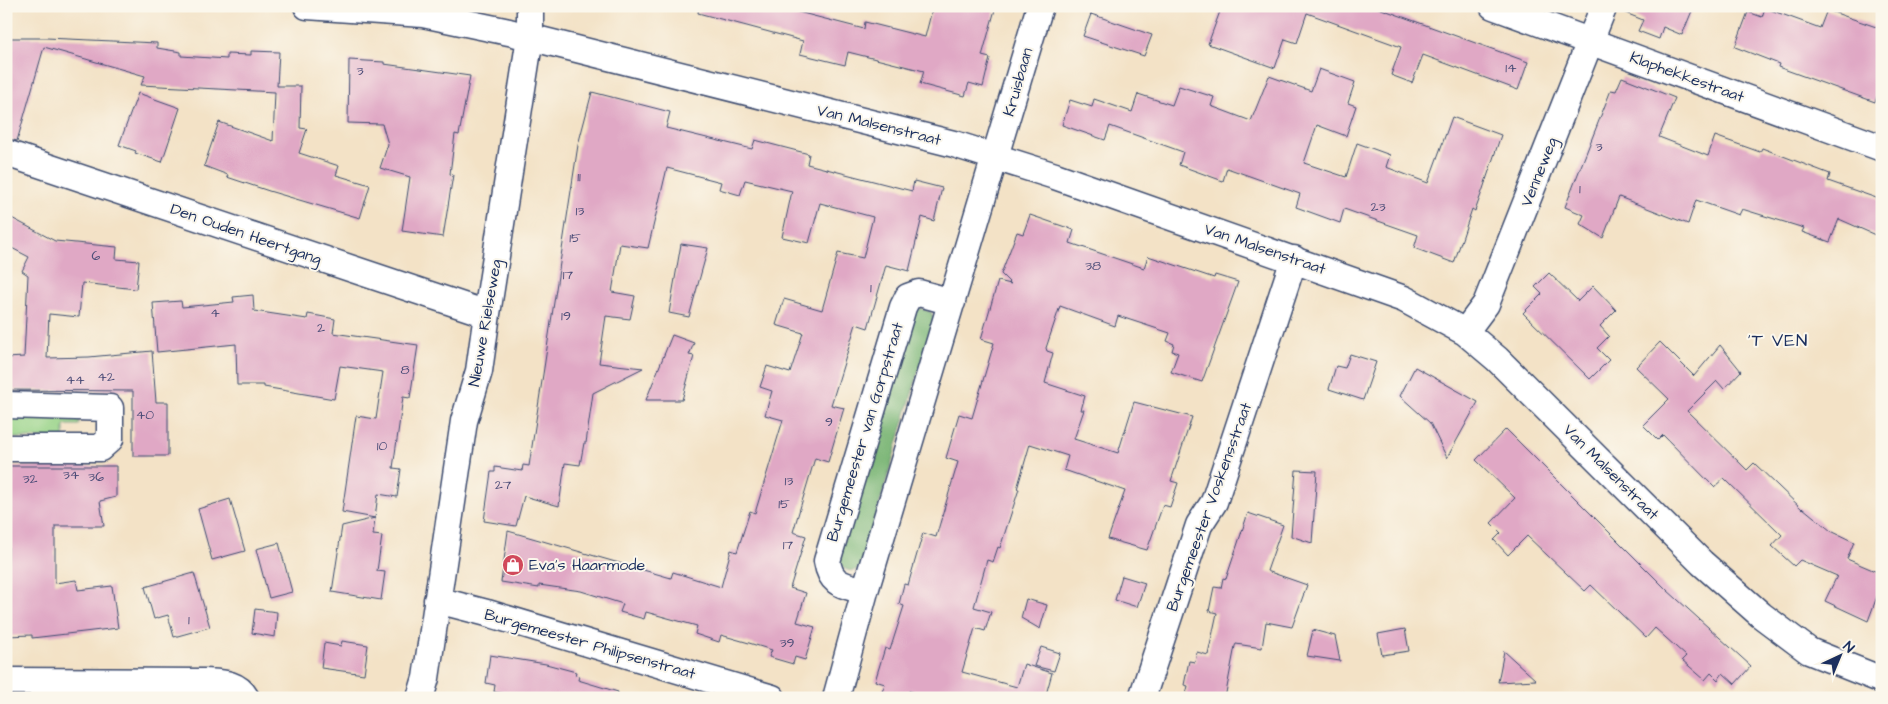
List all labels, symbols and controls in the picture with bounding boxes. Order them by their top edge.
street label: Kruisbaan [998,45,1038,119]
street label: Klaphekkestraat [1627,46,1748,108]
house number: 14 [1505,58,1517,78]
house number: 3 [356,61,364,81]
street label: Van Malsenstraat [815,99,944,151]
street label: Venneweg [1515,134,1564,210]
house number: 3 [1595,137,1603,157]
house number: 11 [577,167,581,187]
house number: 1 [1579,179,1581,199]
house number: 23 [1370,197,1386,217]
street label: Den Ouden Heertgang [167,198,325,271]
house number: 13 [576,201,584,221]
street label: Van Malsenstraat [1201,218,1329,280]
house number: 15 [569,228,581,248]
house number: 6 [92,246,101,266]
house number: 38 [1085,256,1101,276]
street label: Nieuwe Rielseweg [463,258,508,388]
house number: 17 [563,265,574,285]
house number: 1 [870,278,872,298]
house number: 4 [210,303,220,323]
house number: 19 [561,306,571,326]
house number: 2 [317,318,325,338]
street label: Burgemeester van Gorpstraat [821,319,910,545]
district label: 'T VEN [1748,328,1808,353]
house number: 8 [400,360,410,380]
house number: 42 [97,367,115,387]
house number: 44 [65,370,85,390]
street label: Burgemeester Voskensstraat [1161,399,1258,615]
house number: 40 [136,405,154,425]
house number: 9 [825,412,833,432]
street label: Van Malsenstraat [1558,419,1664,525]
house number: 10 [377,436,387,456]
house number: 34 [63,465,80,485]
house number: 36 [88,467,104,487]
house number: 32 [22,469,38,489]
house number: 13 [785,471,793,491]
house number: 27 [495,475,512,495]
house number: 15 [778,494,790,514]
house number: 17 [783,535,794,555]
shop icon: Eva's Haarmode [501,553,525,577]
place label: Eva's Haarmode [529,554,645,576]
street label: Burgemeester Philipsenstraat [482,603,699,686]
house number: 1 [188,610,190,630]
north arrow [1816,632,1866,682]
house number: 39 [779,633,795,653]
text: N [1838,637,1859,658]

